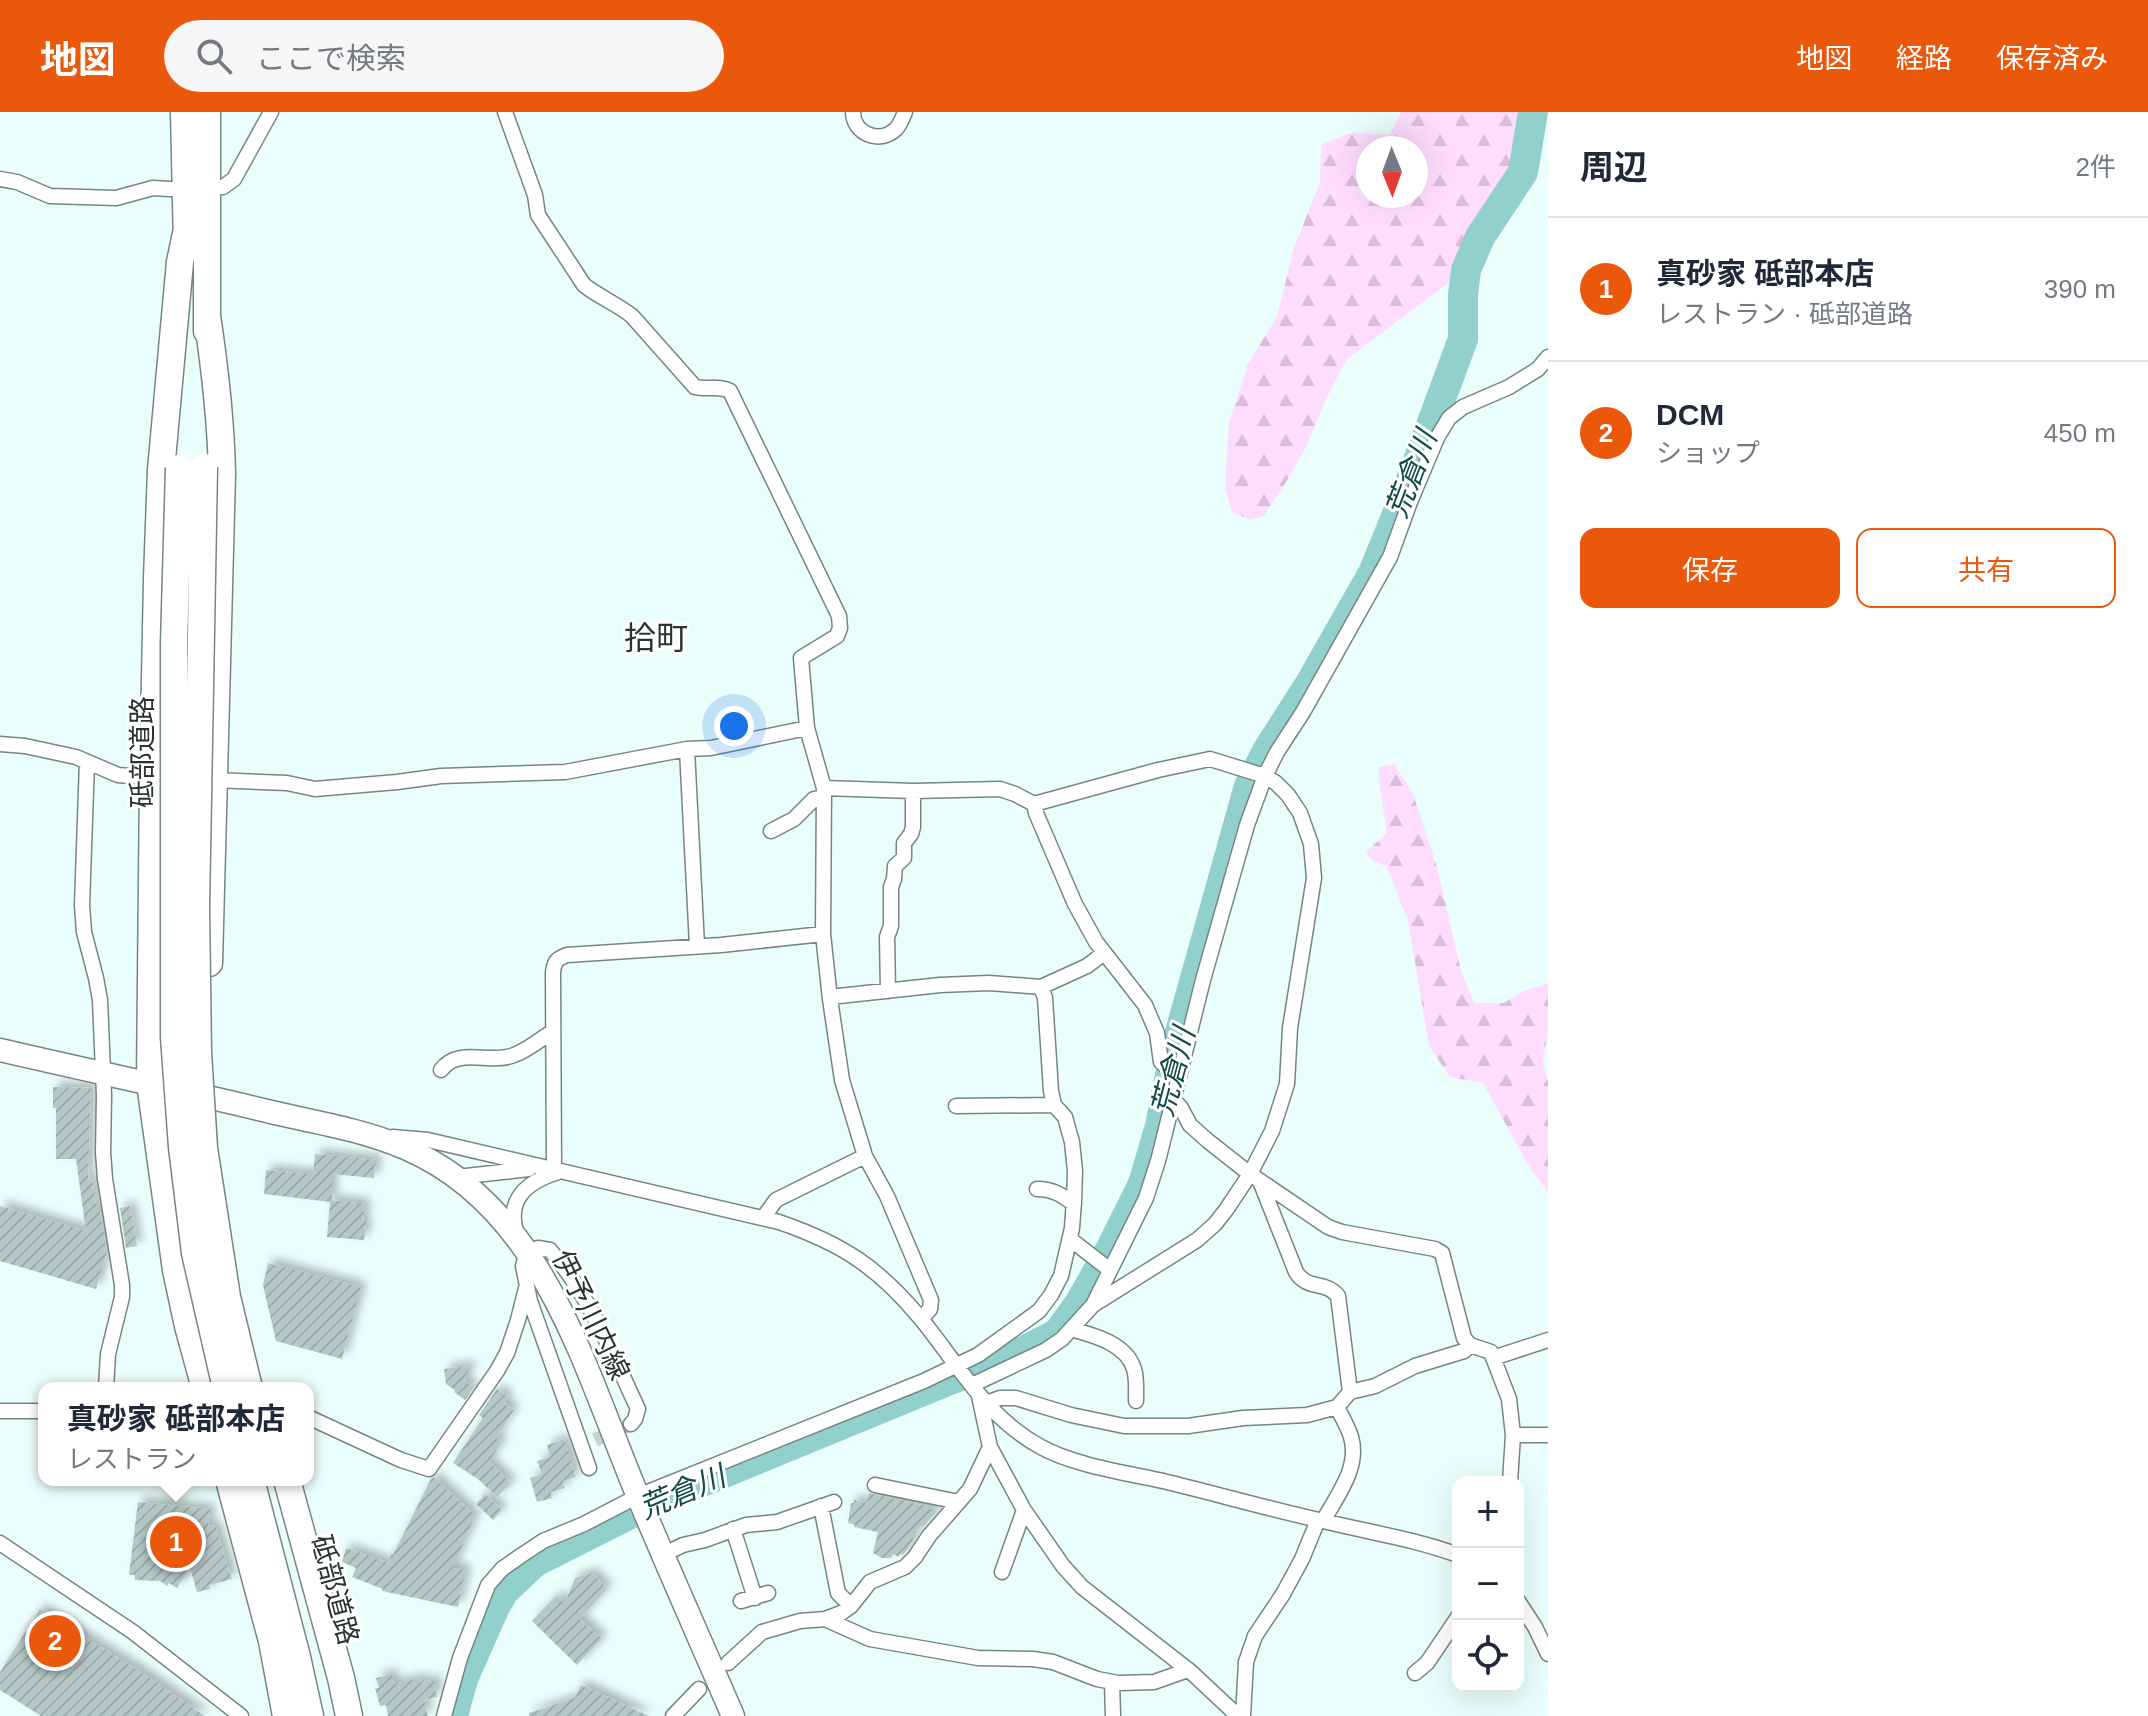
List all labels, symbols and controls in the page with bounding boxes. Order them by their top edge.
search box [164,20,724,92]
icon: search [192,34,236,78]
text: 地図 [40,39,116,81]
text: ここで検索 [256,42,406,75]
text: 地図 [1796,43,1852,74]
text: 経路 [1896,43,1952,74]
text: 保存済み [1996,43,2108,74]
north arrow [1356,136,1428,208]
text: 周辺 [1580,148,1648,186]
text: 2件 [2076,152,2116,182]
text: 真砂家 砥部本店 [1656,257,1874,290]
text: 1 [1599,274,1613,304]
text: 390 m [2044,274,2116,304]
text: レストラン · 砥部道路 [1656,299,1913,329]
text: DCM [1656,398,1724,431]
text: 2 [1599,418,1613,448]
text: 450 m [2044,418,2116,448]
water label: 荒倉川 [1379,423,1444,522]
text: ショップ [1656,438,1760,468]
button: 保存 [1580,528,1840,608]
button: 共有 [1856,528,2116,608]
district label: 拾町 [624,620,688,656]
street label: 砥部道路 [127,696,158,808]
your location [714,706,754,746]
water label: 荒倉川 [1145,1021,1201,1120]
street label: 伊予川内線 [546,1245,636,1385]
popup [38,1382,314,1486]
text: 真砂家 砥部本店 [67,1402,285,1435]
text: レストラン [67,1444,197,1474]
water label: 荒倉川 [634,1458,733,1525]
map controls [1452,1476,1524,1692]
button: + [1452,1476,1524,1548]
pin: 1 [150,1512,202,1572]
street label: 砥部道路 [306,1532,364,1648]
button: − [1452,1548,1524,1620]
pin: 2 [29,1611,81,1671]
button: locate [1452,1620,1524,1692]

